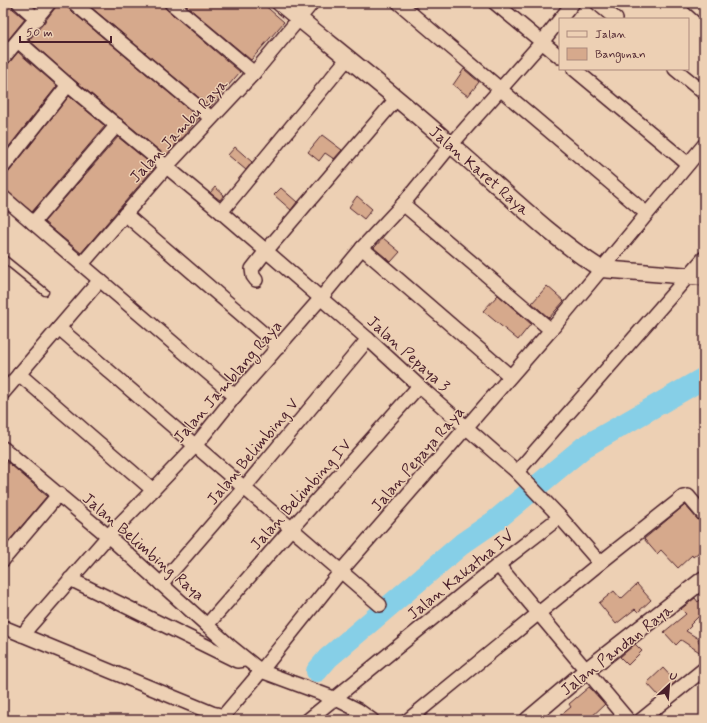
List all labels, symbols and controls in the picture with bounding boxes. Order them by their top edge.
scale bar [20,18,111,44]
legend [559,18,689,70]
text: 50 m [26,25,53,41]
text: Jalan [595,27,627,43]
text: Bangunan [595,47,646,63]
street label: Jalan Jambu Raya [125,74,233,188]
street label: Jalan Karet Raya [424,122,534,221]
street label: Jalan Pepaya 3 [362,311,454,397]
street label: Jalan Jamblang Raya [169,316,288,448]
street label: Jalan Belimbing V [202,394,304,510]
street label: Jalan Pepaya Raya [367,402,470,516]
street label: Jalan Belimbing IV [246,435,356,555]
street label: Jalan Belimbing Raya [78,488,209,606]
street label: Jalan Kakatua IV [403,526,519,625]
street label: Jalan Pandan Raya [556,599,678,701]
north arrow [649,665,689,705]
text: U [667,669,679,685]

